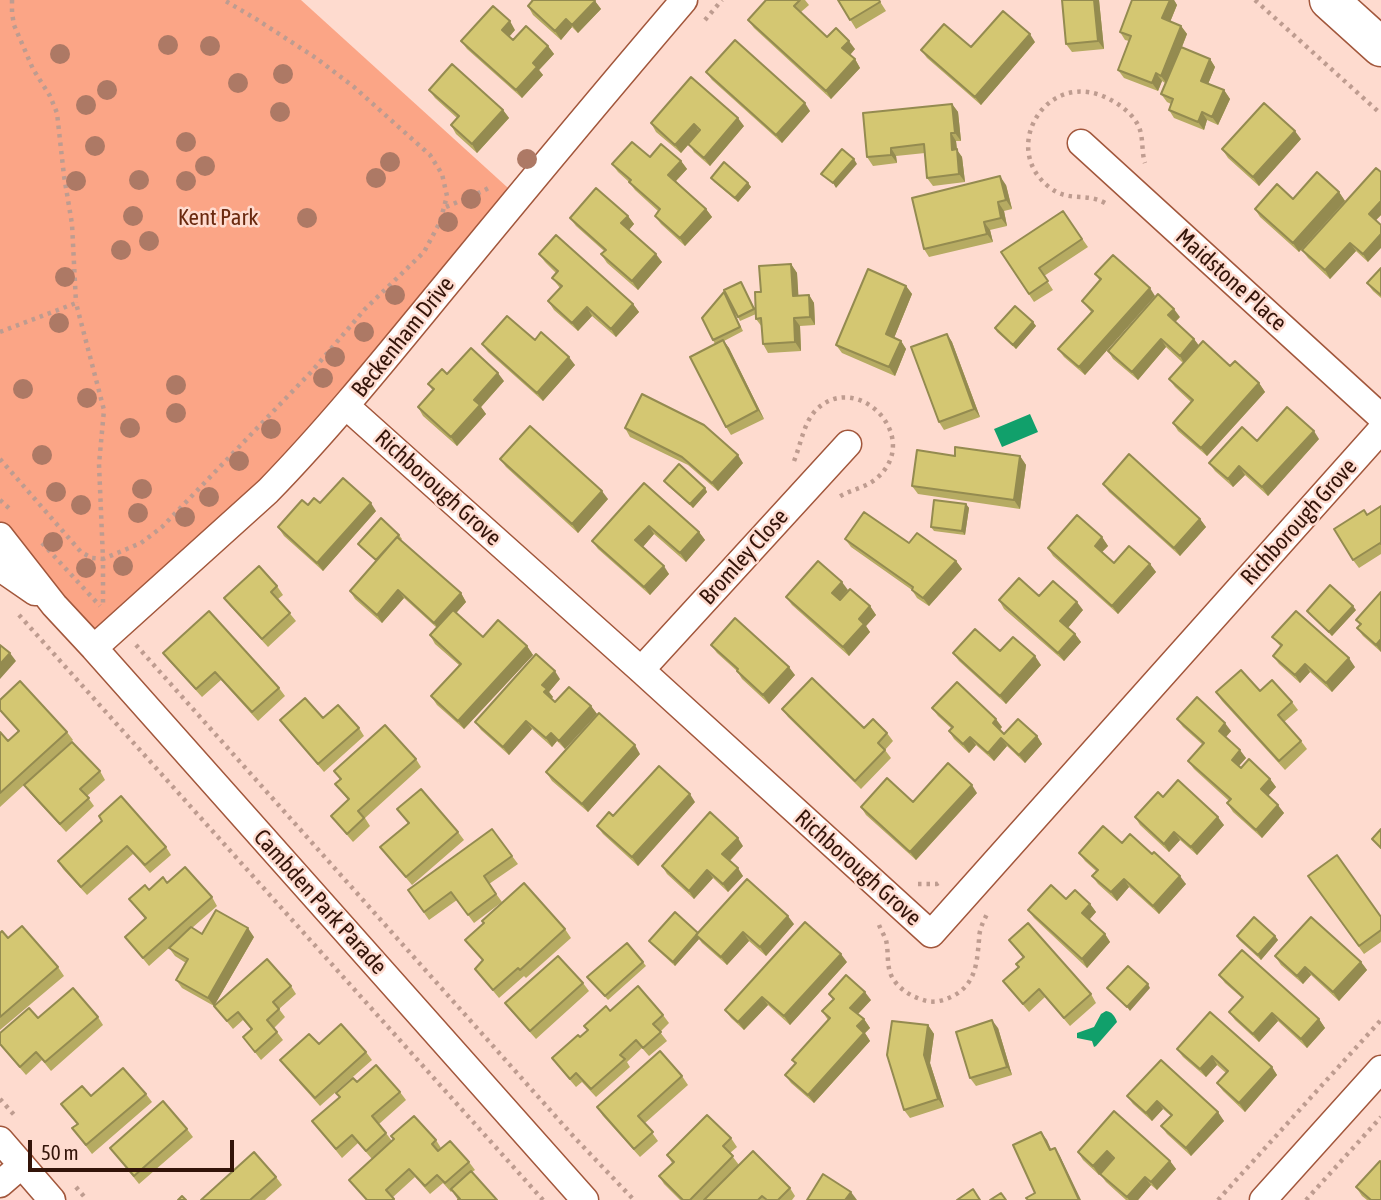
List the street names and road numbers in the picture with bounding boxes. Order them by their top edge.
street label: Maidstone Place [1170,223,1292,337]
street label: Beckenham Drive [346,271,460,403]
street label: Richborough Grove [369,424,507,552]
street label: Richborough Grove [1235,453,1363,591]
street label: Bromley Close [694,503,794,611]
street label: Richborough Grove [789,804,927,932]
street label: Cambden Park Parade [248,824,392,980]

